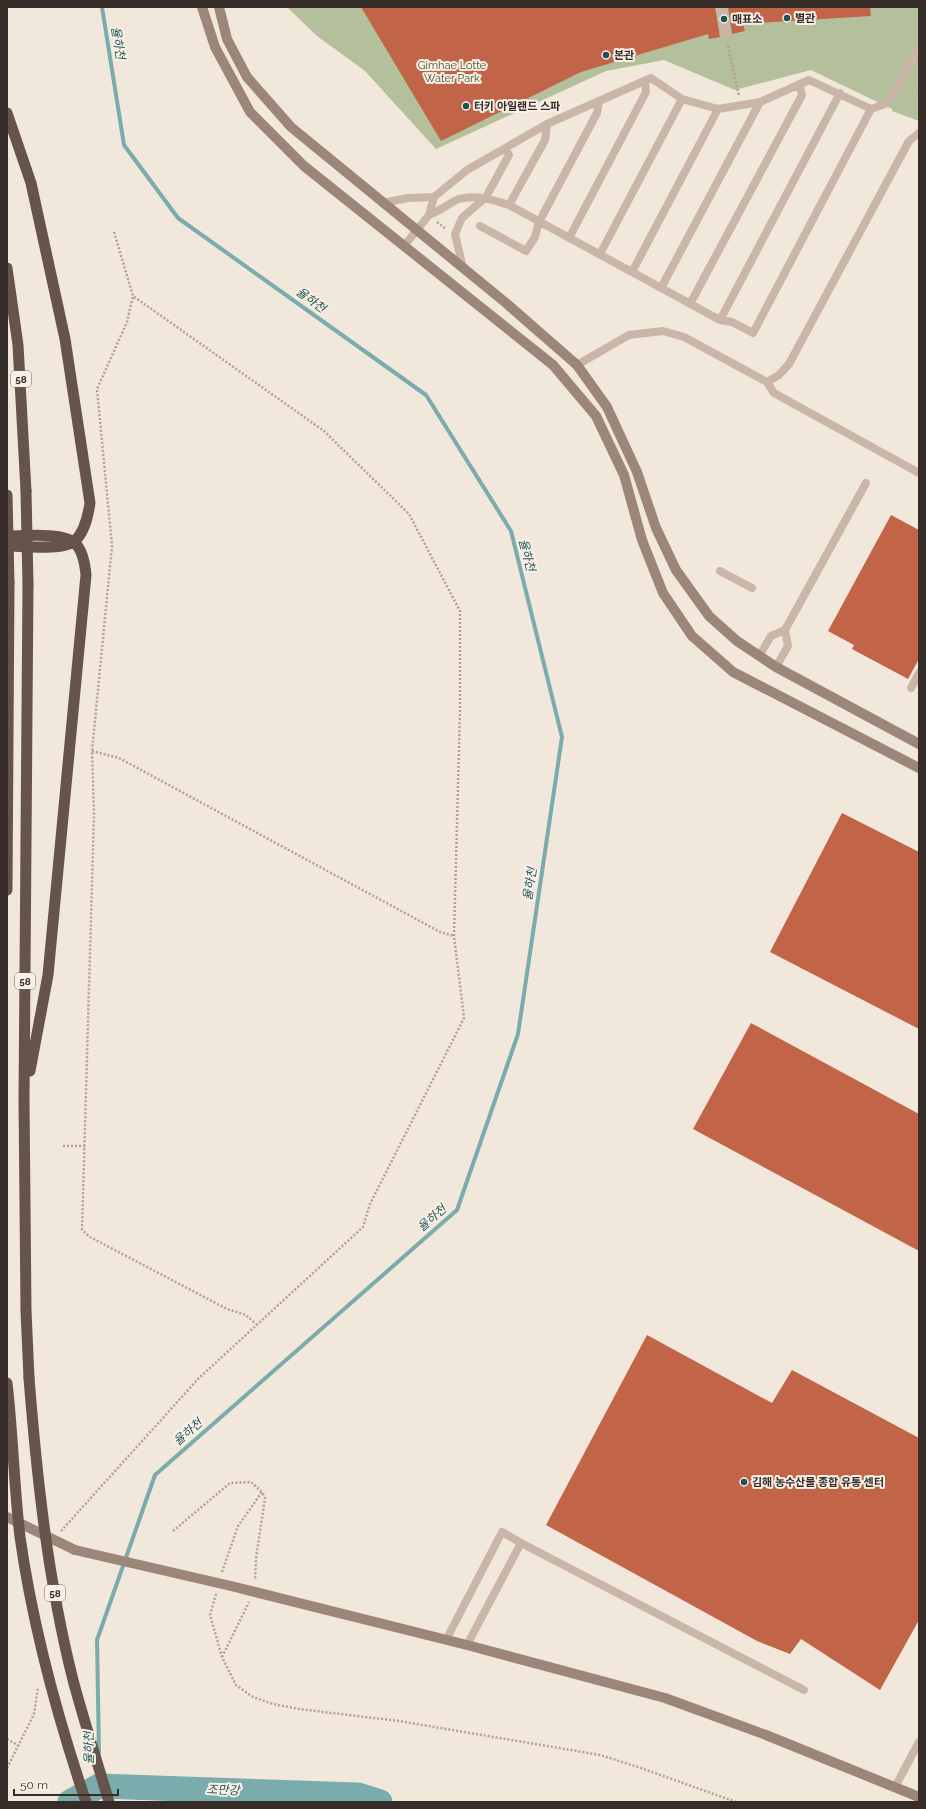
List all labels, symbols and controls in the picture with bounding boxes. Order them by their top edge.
place label: 별관 [795,12,815,25]
place label: 매표소 [732,13,762,26]
marker: 별관 [782,13,792,23]
marker: 매표소 [719,14,729,24]
water label: 율하천 [108,26,128,62]
place label: 본관 [614,49,634,62]
marker: 본관 [601,50,611,60]
park label: Gimhae Lotte Water Park [418,59,487,85]
place label: 터키 아일랜드 스파 [474,100,560,113]
marker: 터키 아일랜드 스파 [461,101,471,111]
water label: 율하천 [293,285,330,317]
road number: 58 [11,371,31,387]
water label: 율하천 [516,537,538,575]
water label: 율하천 [520,865,540,901]
road number: 58 [15,973,35,989]
water label: 율하천 [415,1201,451,1234]
water label: 율하천 [171,1415,207,1448]
place label: 김해 농수산물 종합 유통 센터 [752,1476,884,1489]
marker: 김해 농수산물 종합 유통 센터 [739,1477,749,1487]
road number: 58 [45,1585,65,1601]
water label: 율하천 [82,1729,96,1765]
scale bar [14,1771,118,1797]
text: 50 m [20,1778,48,1792]
water label: 조만강 [206,1782,242,1798]

